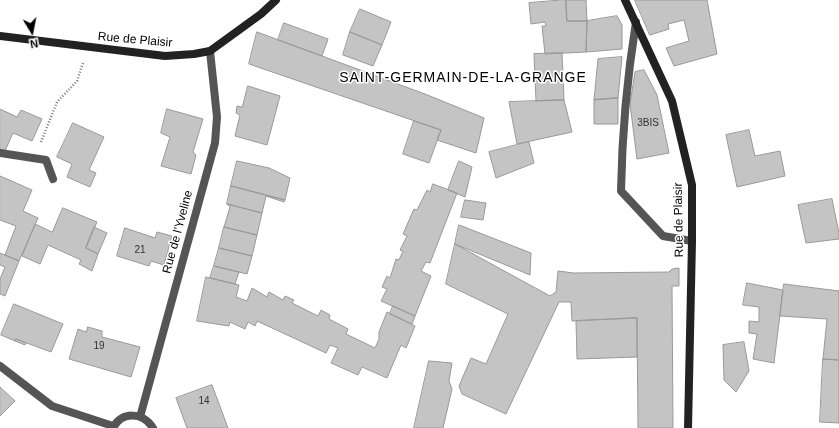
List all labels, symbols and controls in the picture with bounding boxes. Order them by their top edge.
north arrow [12,12,52,52]
street label: Rue de Plaisir [97,30,173,50]
text: N [29,37,39,50]
district label: SAINT-GERMAIN-DE-LA-GRANGE [339,70,587,86]
house number: 3BIS [637,117,659,129]
street label: Rue de Plaisir [671,183,687,257]
street label: Rue de l'Yveline [160,189,196,275]
house number: 21 [134,244,146,256]
house number: 19 [93,340,105,352]
house number: 14 [198,395,210,407]

